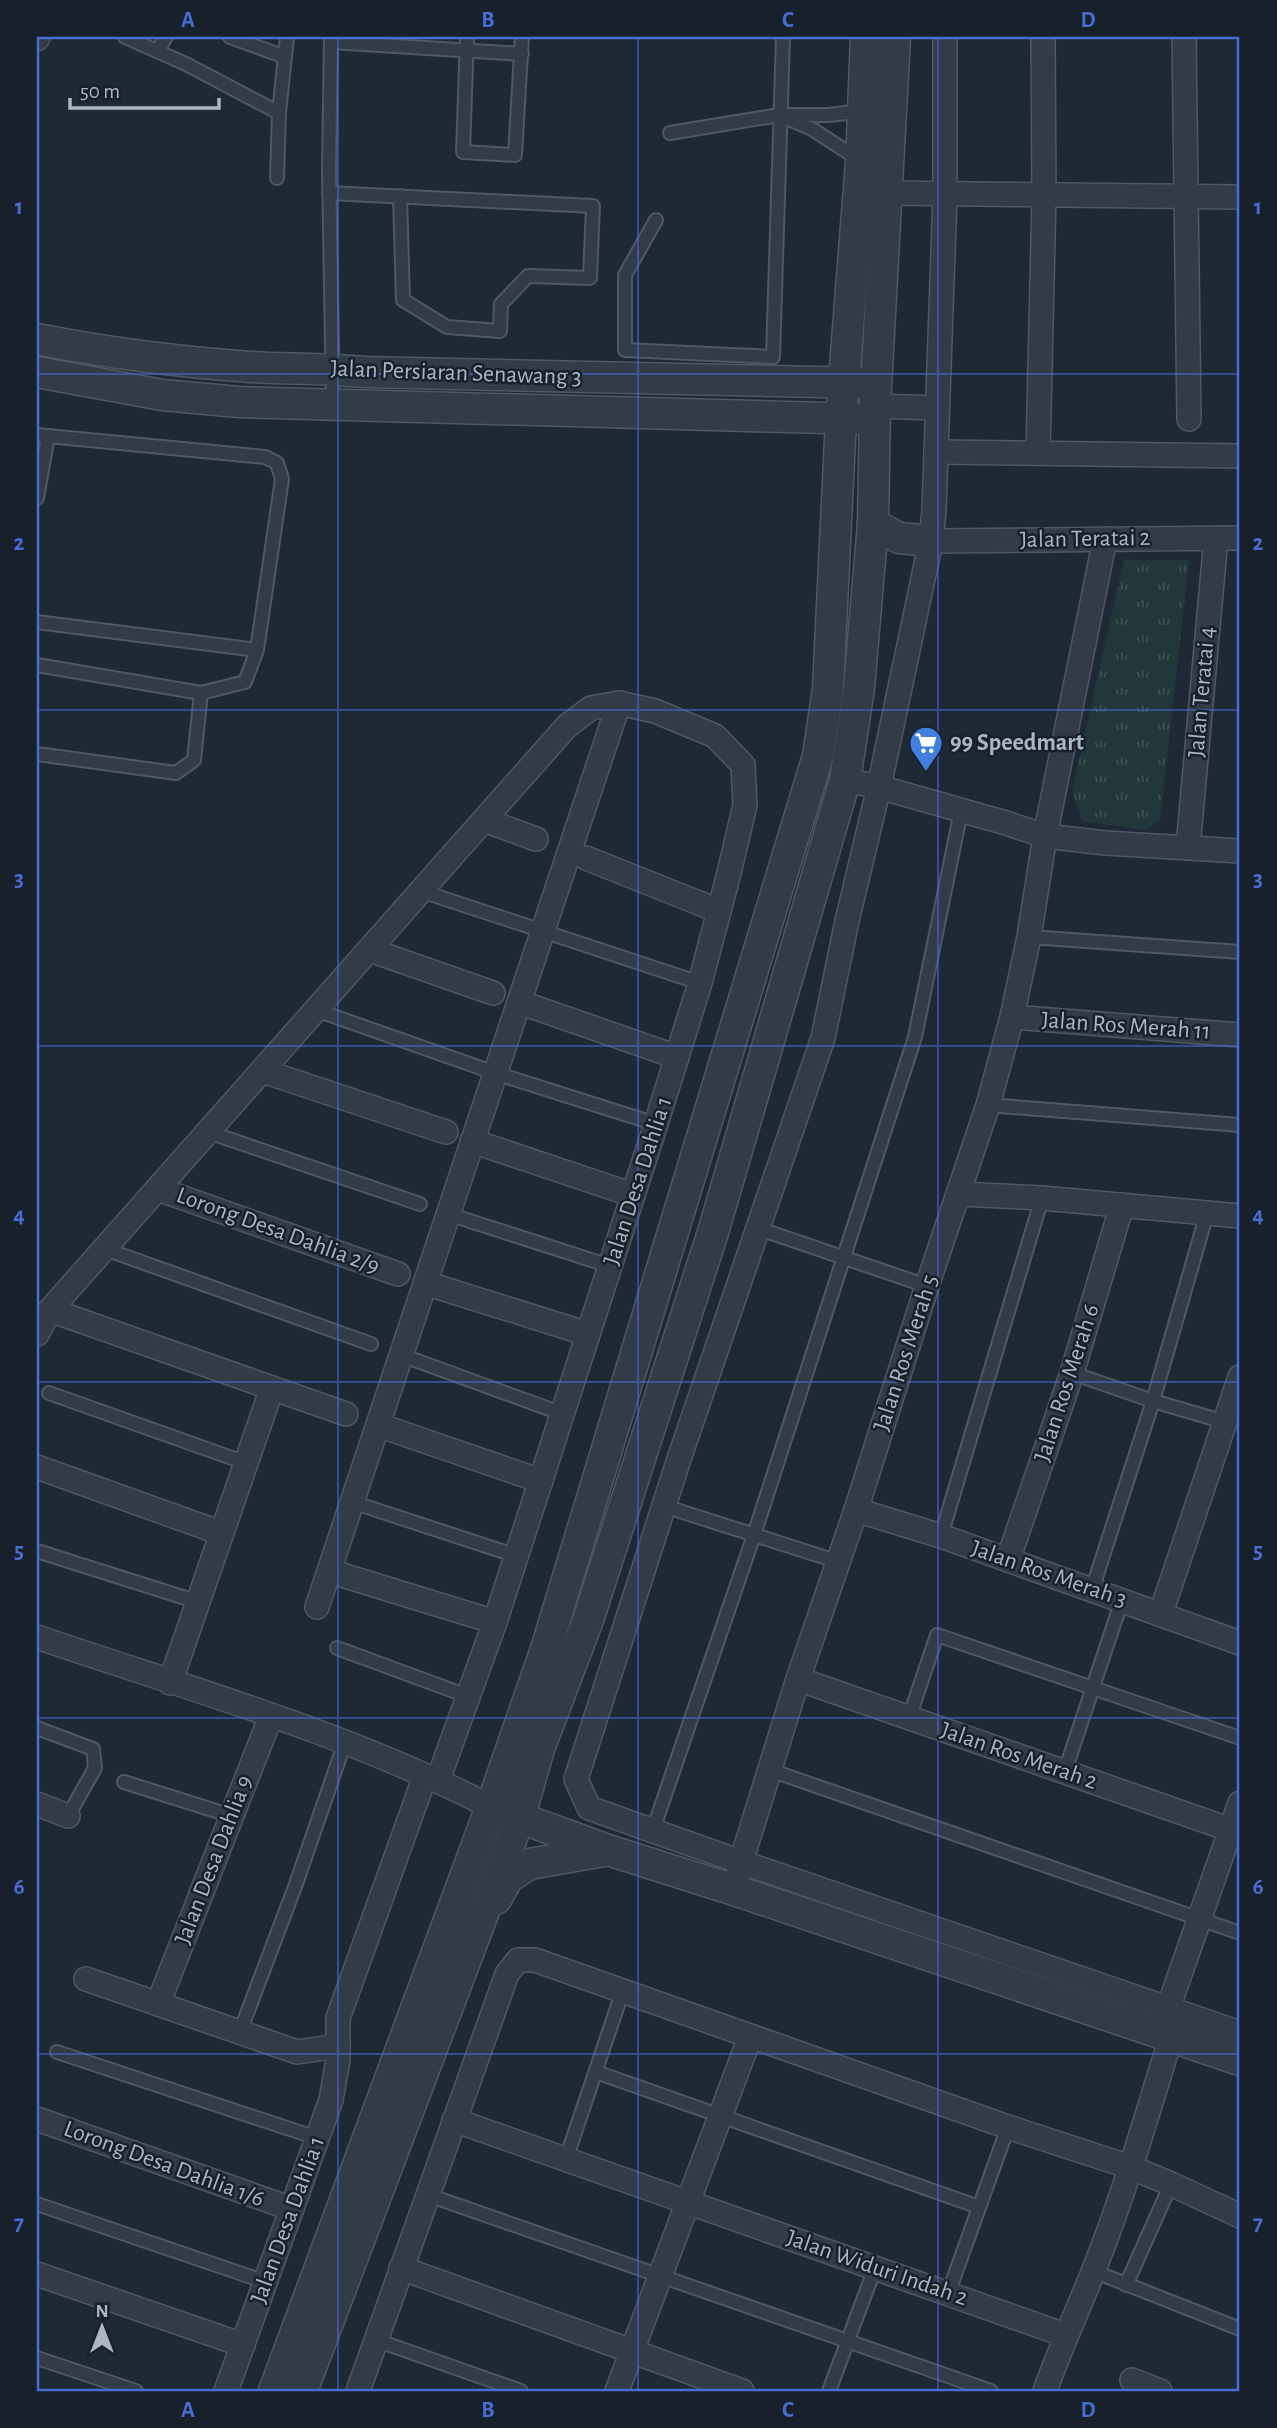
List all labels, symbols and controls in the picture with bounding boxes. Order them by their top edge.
text: A [181,9,195,32]
text: B [481,9,495,32]
text: C [782,9,794,32]
text: D [1080,9,1096,32]
scale bar [70,66,219,110]
text: 50 m [80,81,120,102]
text: 1 [15,196,23,219]
text: 1 [1254,196,1262,219]
street label: Jalan Persiaran Senawang 3 [330,357,582,389]
street label: Jalan Teratai 2 [1020,526,1150,552]
text: 2 [14,532,25,555]
text: 2 [1253,532,1264,555]
street label: Jalan Teratai 4 [1184,626,1220,758]
supermarket icon: 99 Speedmart [907,724,945,773]
place label: 99 Speedmart [950,731,1084,755]
text: 3 [14,868,24,891]
text: 3 [1253,868,1263,891]
street label: Jalan Ros Merah 11 [1041,1008,1211,1044]
street label: Jalan Desa Dahlia 1 [599,1094,677,1268]
street label: Lorong Desa Dahlia 2/9 [173,1183,383,1279]
text: 4 [13,1204,25,1227]
text: 4 [1252,1204,1264,1227]
street label: Jalan Ros Merah 5 [869,1272,943,1434]
street label: Jalan Ros Merah 6 [1030,1301,1104,1465]
street label: Jalan Ros Merah 3 [968,1536,1130,1612]
text: 5 [14,1540,24,1563]
text: 5 [1253,1540,1263,1563]
street label: Jalan Ros Merah 2 [938,1718,1100,1794]
street label: Jalan Desa Dahlia 9 [171,1772,257,1948]
text: 6 [13,1876,25,1899]
text: 6 [1252,1876,1264,1899]
street label: Lorong Desa Dahlia 1/6 [61,2117,267,2211]
street label: Jalan Desa Dahlia 1 [247,2133,329,2307]
text: 7 [14,2212,24,2235]
text: 7 [1253,2212,1263,2235]
street label: Jalan Widuri Indah 2 [783,2226,971,2310]
north arrow [66,2292,136,2362]
text: N [95,2302,109,2321]
text: A [181,2399,195,2422]
text: B [481,2399,495,2422]
text: C [782,2399,794,2422]
text: D [1080,2399,1096,2422]

